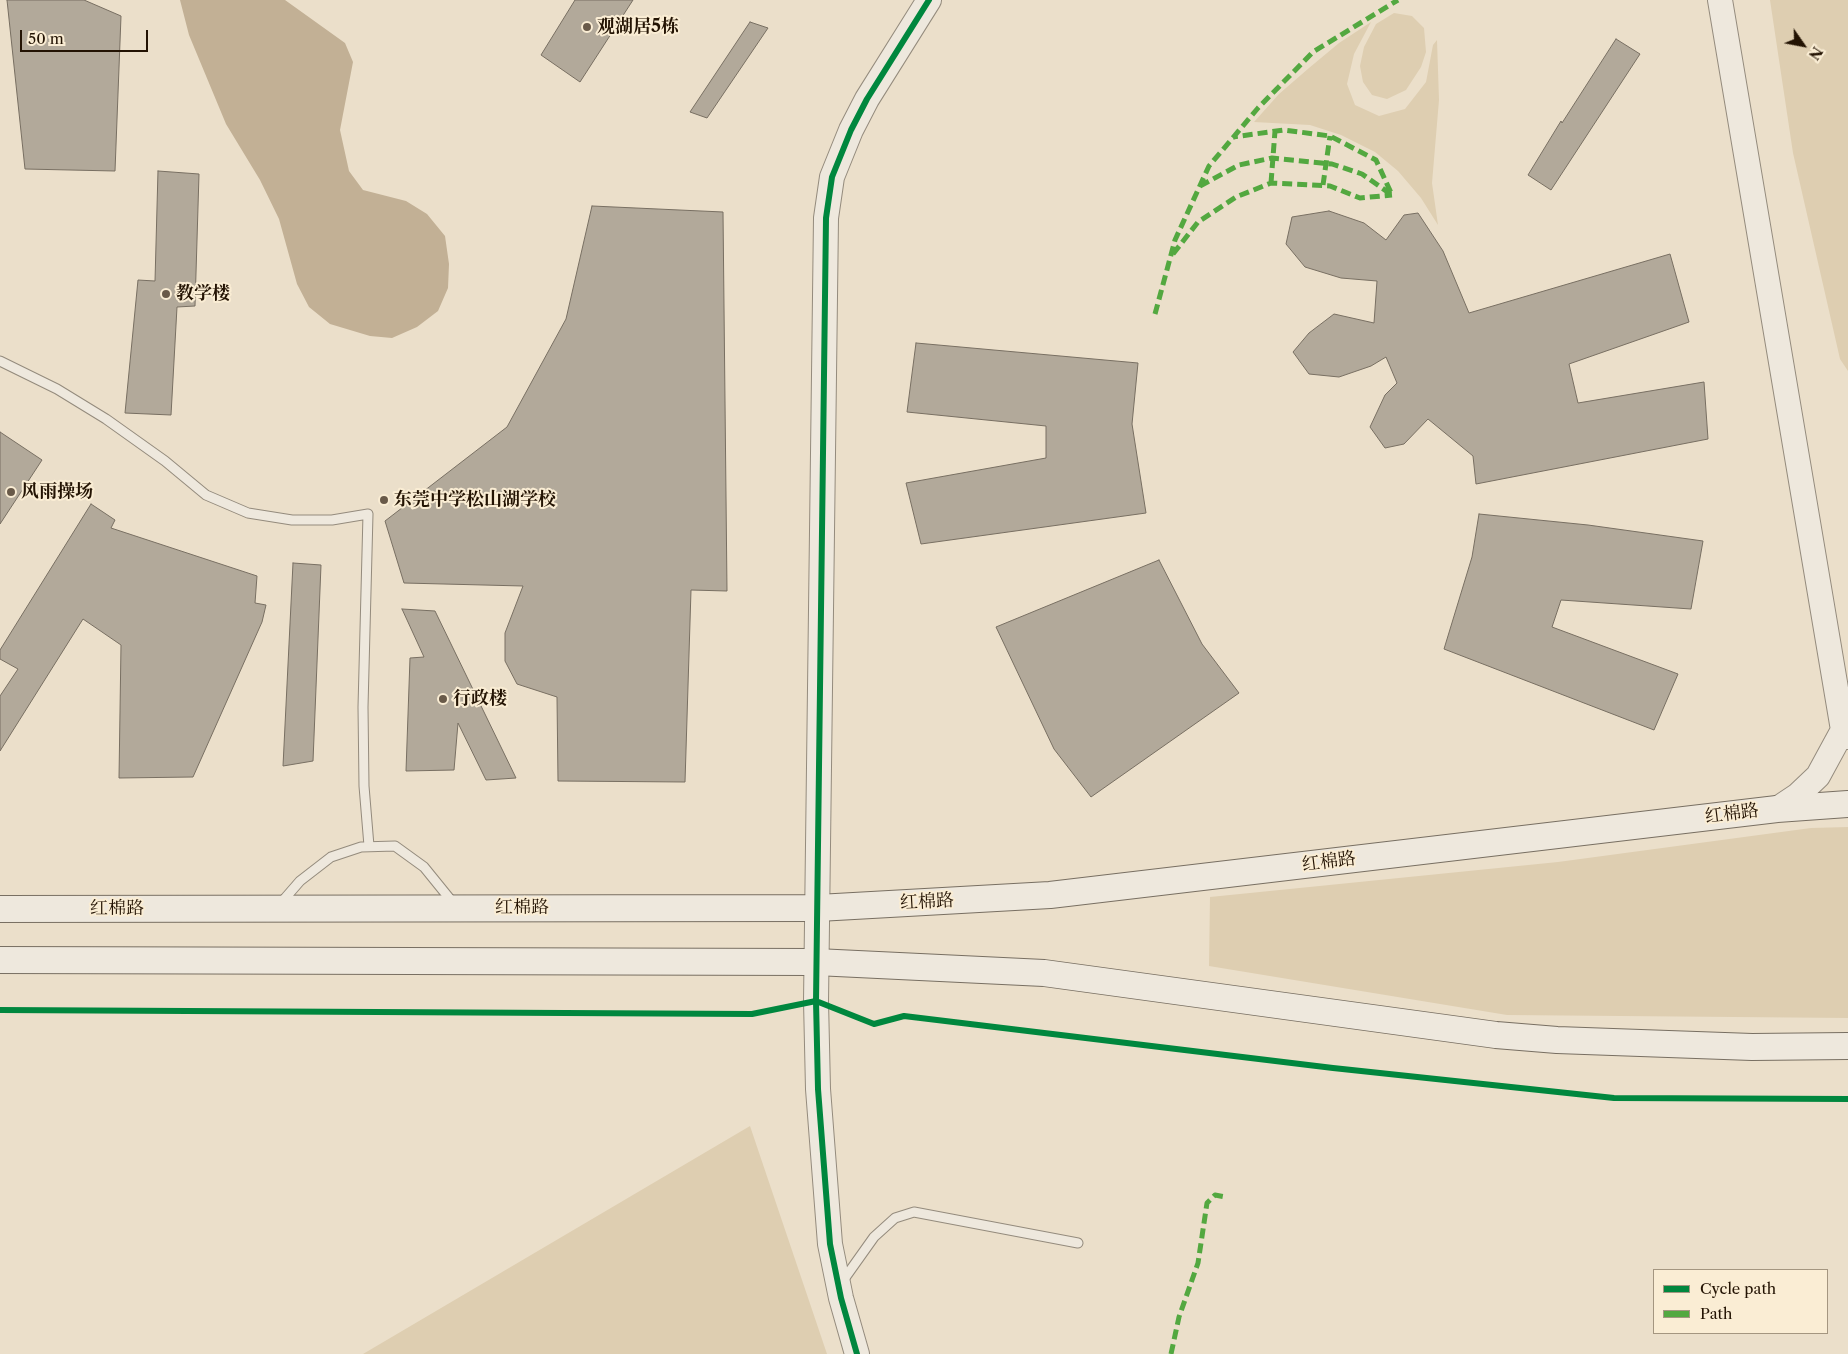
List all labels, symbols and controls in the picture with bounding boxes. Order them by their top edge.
place label: 观湖居5栋 [597,16,679,38]
scale bar [22,20,150,52]
north arrow [1778,20,1828,70]
marker: 观湖居5栋 [581,21,593,33]
text: 50 m [28,29,64,48]
text: N [1805,43,1826,63]
place label: 教学楼 [176,283,230,305]
marker: 教学楼 [160,288,172,300]
place label: 风雨操场 [21,481,93,503]
marker: 风雨操场 [5,486,17,498]
place label: 东莞中学松山湖学校 [394,489,556,511]
marker: 东莞中学松山湖学校 [378,494,390,506]
place label: 行政楼 [453,688,507,710]
marker: 行政楼 [437,693,449,705]
street label: 红棉路 [1704,800,1760,828]
street label: 红棉路 [1301,848,1357,876]
street label: 红棉路 [899,890,955,914]
street label: 红棉路 [495,897,549,919]
street label: 红棉路 [90,898,144,920]
legend [1653,1269,1828,1334]
text: Cycle path [1700,1279,1776,1298]
text: Path [1700,1304,1732,1323]

